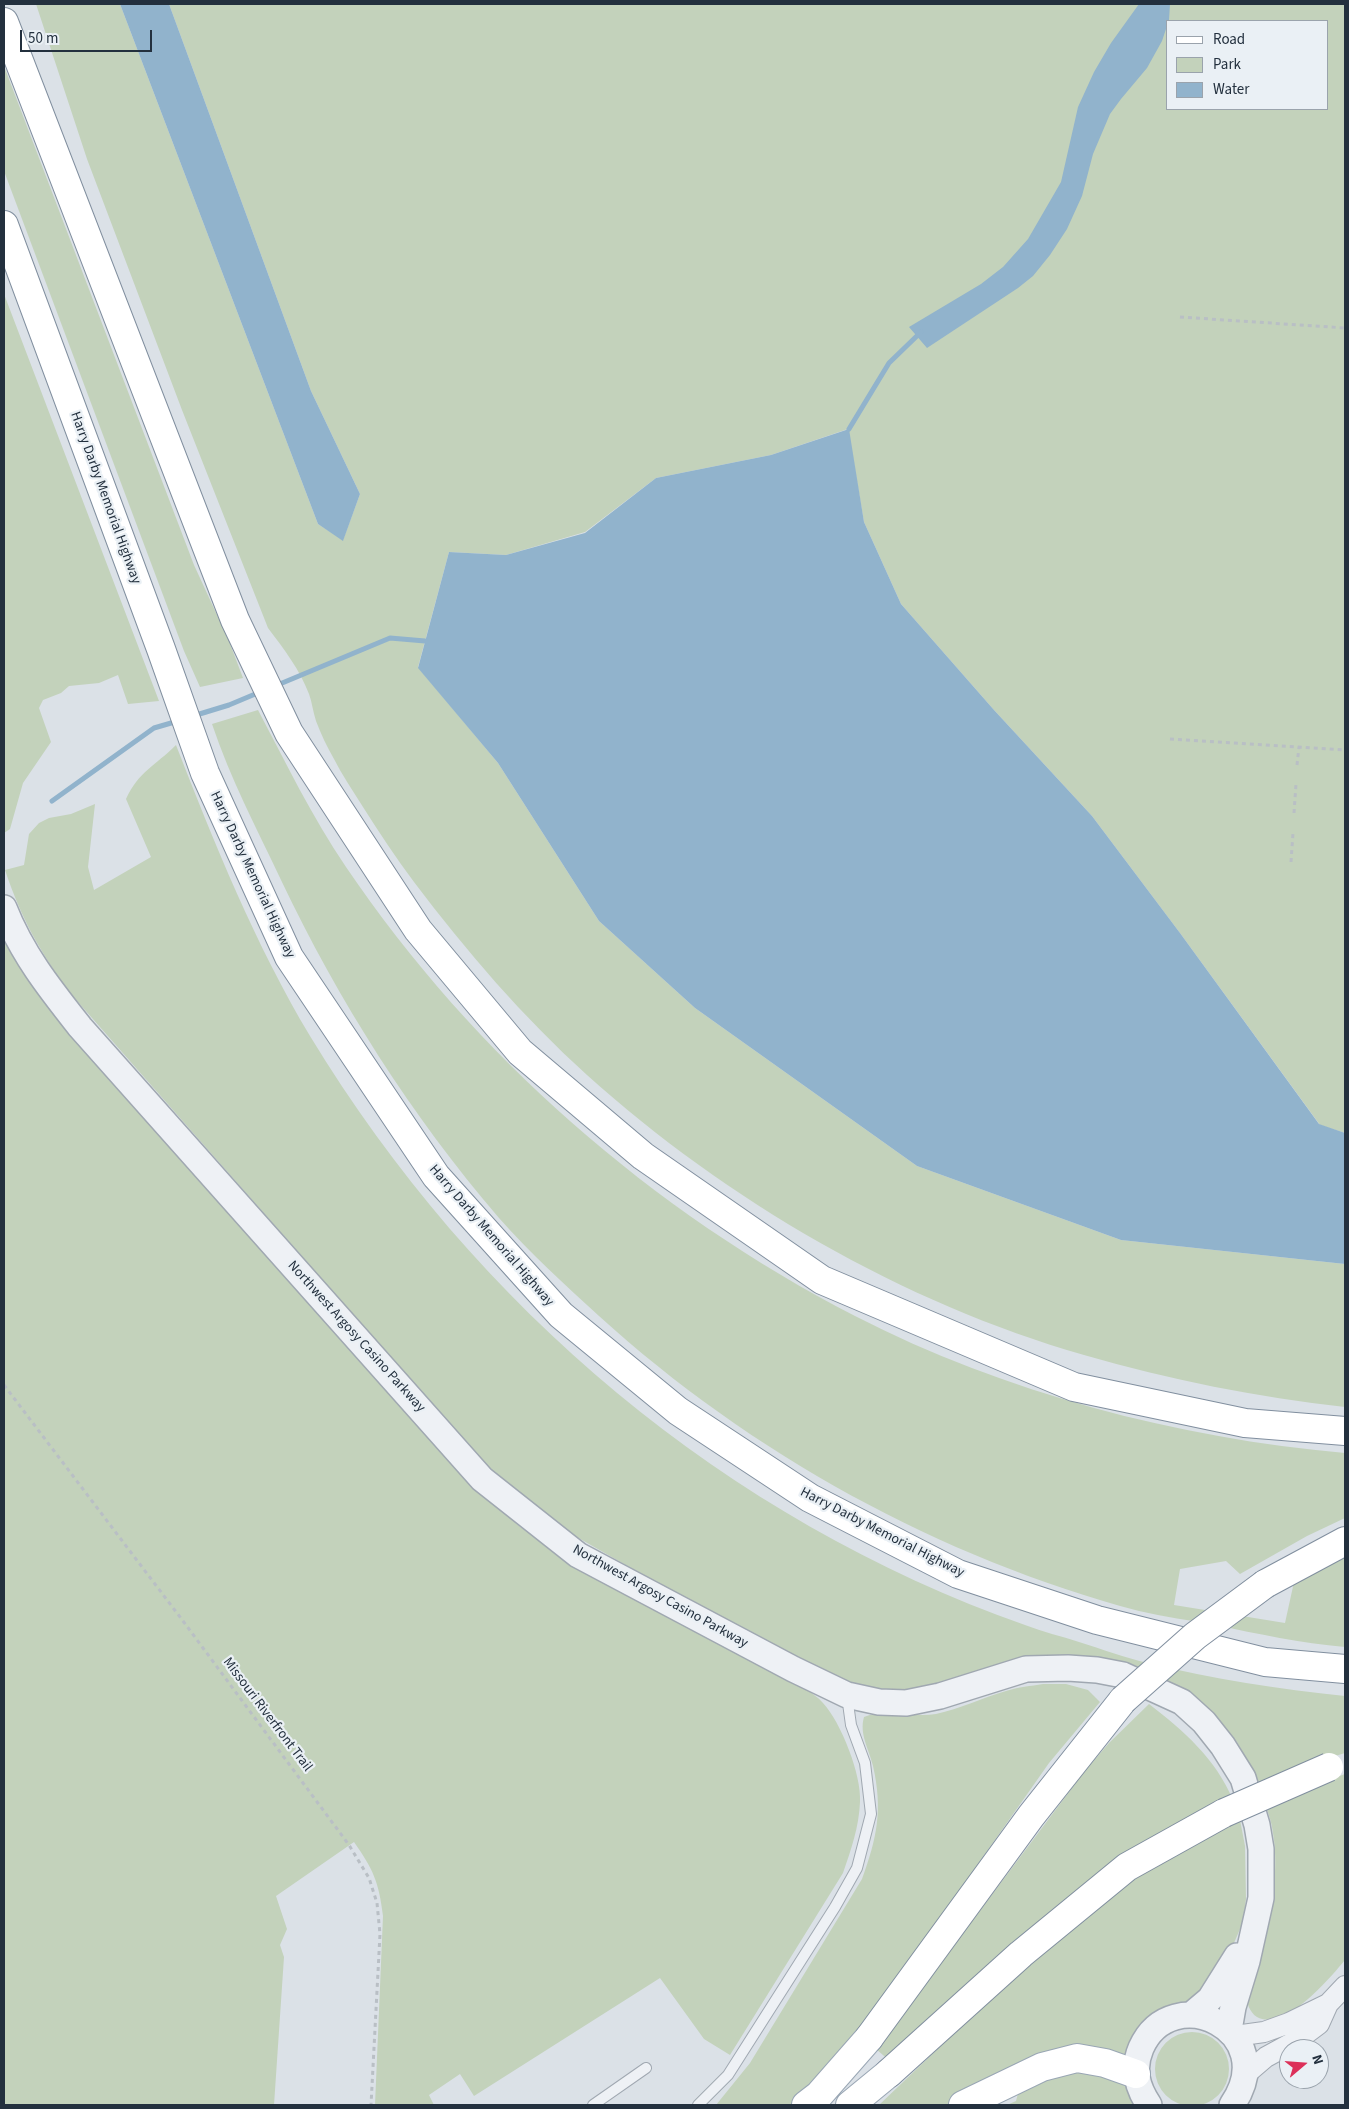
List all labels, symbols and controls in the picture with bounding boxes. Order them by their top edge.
scale bar [22,20,155,52]
legend [1166,20,1329,110]
text: 50 m [28,28,58,49]
text: Road [1213,29,1245,50]
text: Park [1213,54,1241,75]
text: Water [1213,79,1249,100]
street label: Harry Darby Memorial Highway [66,410,144,586]
street label: Harry Darby Memorial Highway [206,789,298,961]
street label: Harry Darby Memorial Highway [425,1162,557,1310]
street label: Northwest Argosy Casino Parkway [284,1258,428,1416]
street label: Harry Darby Memorial Highway [797,1484,967,1582]
street label: Northwest Argosy Casino Parkway [569,1542,751,1652]
street label: Missouri Riverfront Trail [219,1655,315,1775]
north arrow [1279,2039,1329,2089]
text: N [1306,2052,1328,2067]

